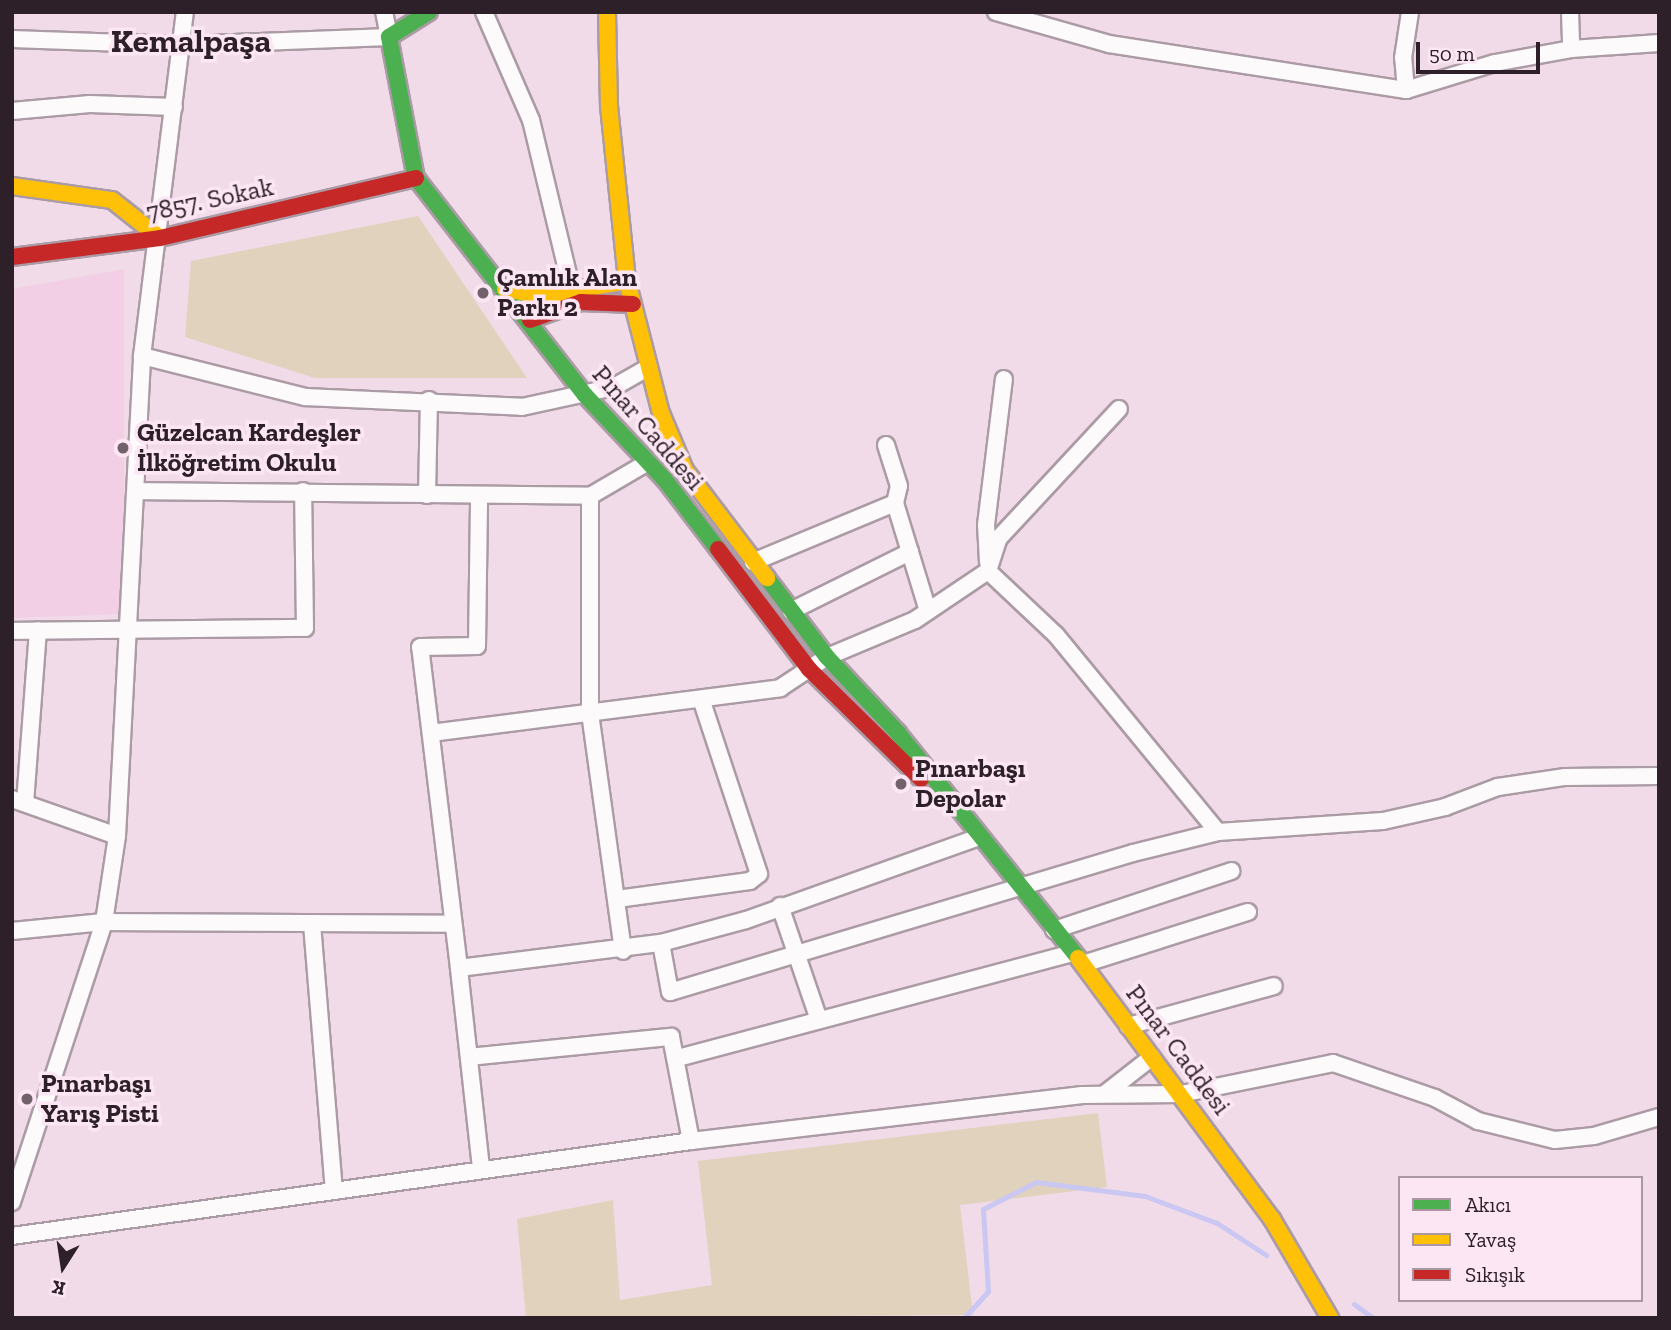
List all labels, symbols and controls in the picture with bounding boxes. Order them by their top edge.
district label: Kemalpaşa [111,21,271,61]
scale bar [1419,28,1543,72]
text: 50 m [1429,41,1475,66]
street label: 7857. Sokak [144,171,276,229]
place label: Çamlık Alan Parkı 2 [497,262,638,324]
marker: Çamlık Alan Parkı 2 [475,285,491,301]
street label: Pınar Caddesi [585,359,711,497]
place label: Güzelcan Kardeşler İlköğretim Okulu [137,417,361,478]
marker: Güzelcan Kardeşler İlköğretim Okulu [115,440,131,456]
place label: Pınarbaşı Depolar [915,753,1026,814]
marker: Pınarbaşı Depolar [893,776,909,792]
street label: Pınar Caddesi [1119,979,1237,1121]
place label: Pınarbaşı Yarış Pisti [41,1068,159,1130]
marker: Pınarbaşı Yarış Pisti [19,1091,35,1107]
legend [1398,1176,1643,1302]
text: Akıcı [1465,1192,1511,1217]
text: Yavaş [1465,1227,1516,1252]
north arrow [28,1232,98,1302]
text: Sıkışık [1465,1262,1525,1287]
text: K [50,1275,67,1301]

